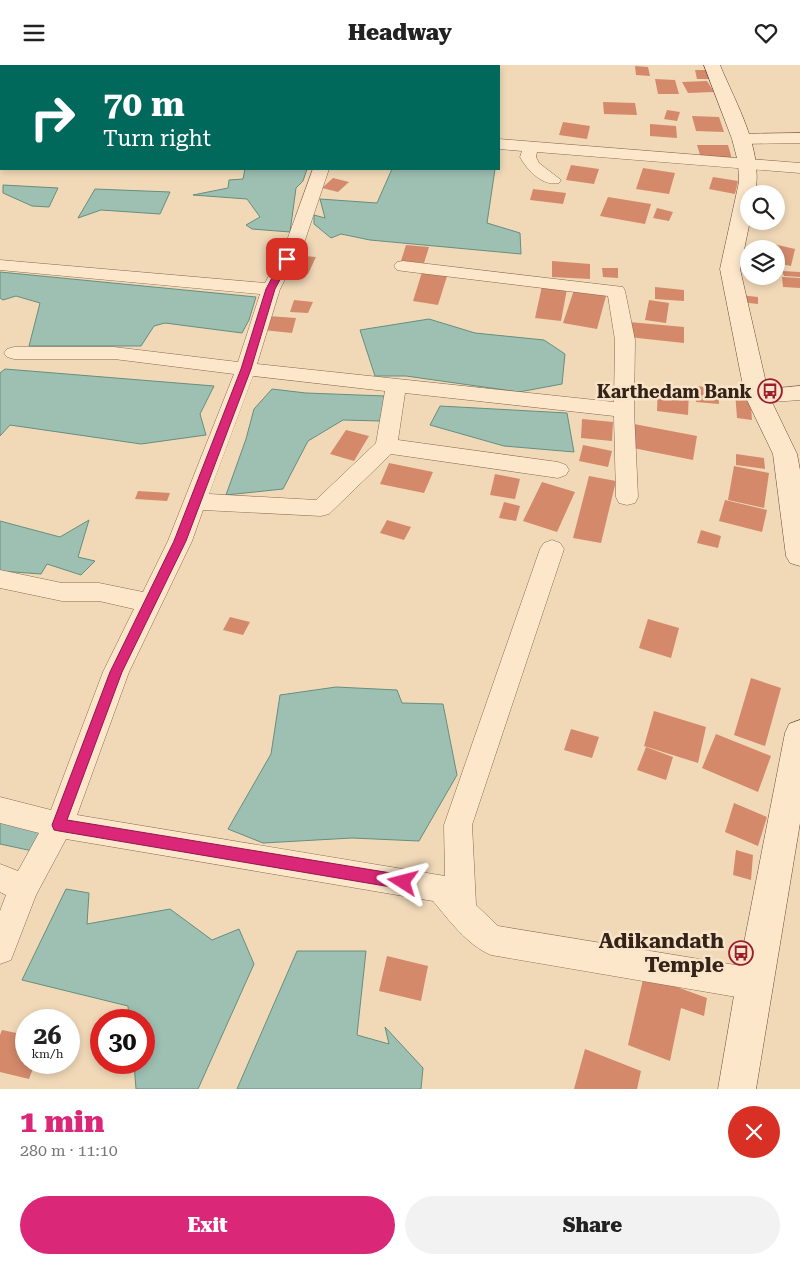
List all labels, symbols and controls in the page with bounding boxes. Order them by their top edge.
icon: menu [20,19,48,47]
icon: heart [752,19,780,47]
text: Headway [348,20,452,45]
text: 70 m [103,84,185,125]
icon: right [20,85,85,150]
text: Turn right [103,126,211,151]
map controls [740,185,785,285]
button: search [740,185,785,230]
pin [266,238,308,280]
button: layers [740,240,785,285]
icon: arrive [273,245,301,273]
bus stop icon: Karthedam Bank [757,378,783,404]
place label: Karthedam Bank [597,381,753,402]
position arrow [376,855,428,907]
place label: Adikandath Temple [599,929,724,977]
bus stop icon: Adikandath Temple [728,940,754,966]
speed limit sign: 30 [90,1009,155,1074]
text: 26 [33,1021,62,1050]
text: km/h [31,1047,64,1061]
text: 1 min [20,1104,104,1139]
button: close [728,1106,780,1158]
text: 280 m · 11:10 [20,1141,118,1160]
button: Exit [20,1196,395,1254]
button: Share [405,1196,780,1254]

